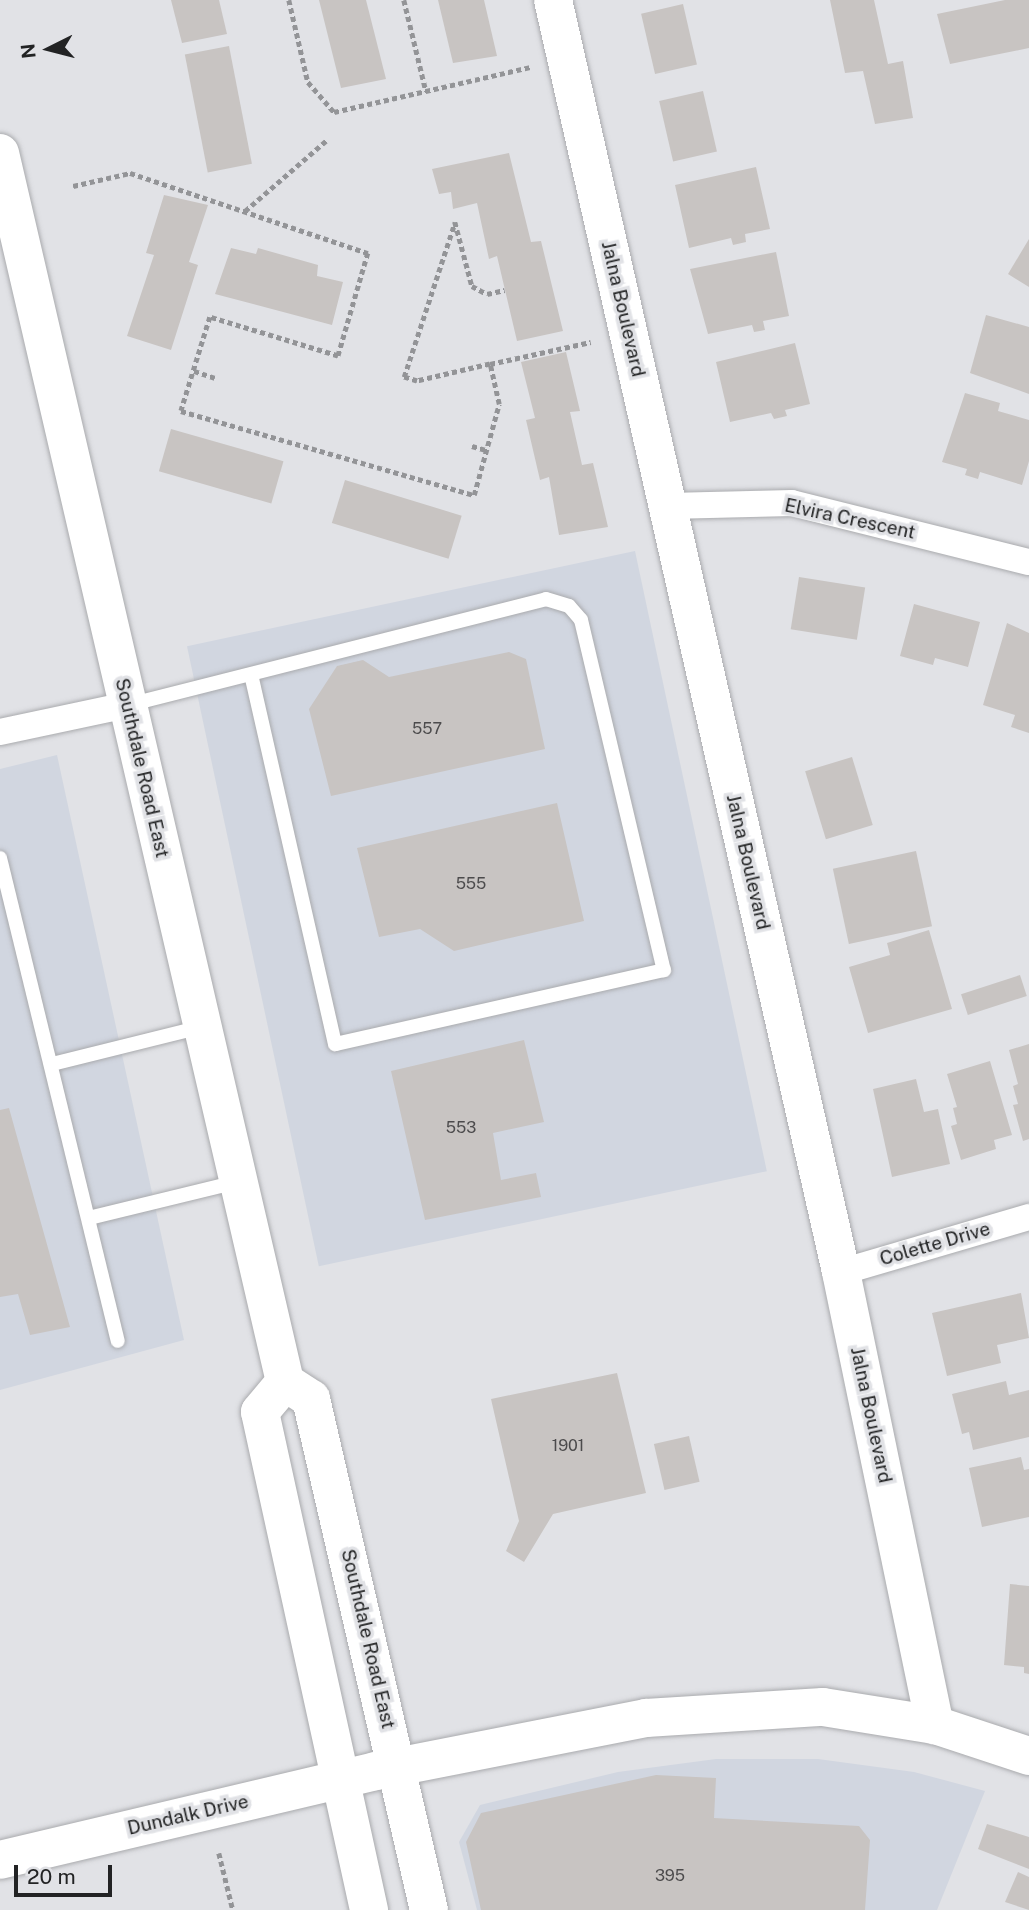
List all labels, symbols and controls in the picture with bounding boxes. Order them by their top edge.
north arrow [14,14,84,84]
text: N [16,43,40,60]
street label: Jalna Boulevard [596,239,650,379]
street label: Elvira Crescent [782,494,918,544]
street label: Southdale Road East [110,676,174,860]
house number: 557 [412,719,442,739]
street label: Jalna Boulevard [721,792,775,932]
house number: 555 [456,874,486,894]
house number: 553 [446,1118,476,1138]
street label: Colette Drive [877,1217,993,1271]
street label: Jalna Boulevard [845,1345,897,1485]
house number: 1901 [552,1436,584,1456]
street label: Southdale Road East [336,1547,400,1731]
street label: Dundalk Drive [125,1790,251,1840]
scale bar [18,1850,116,1894]
text: 20 m [27,1864,76,1889]
house number: 395 [655,1866,685,1886]

